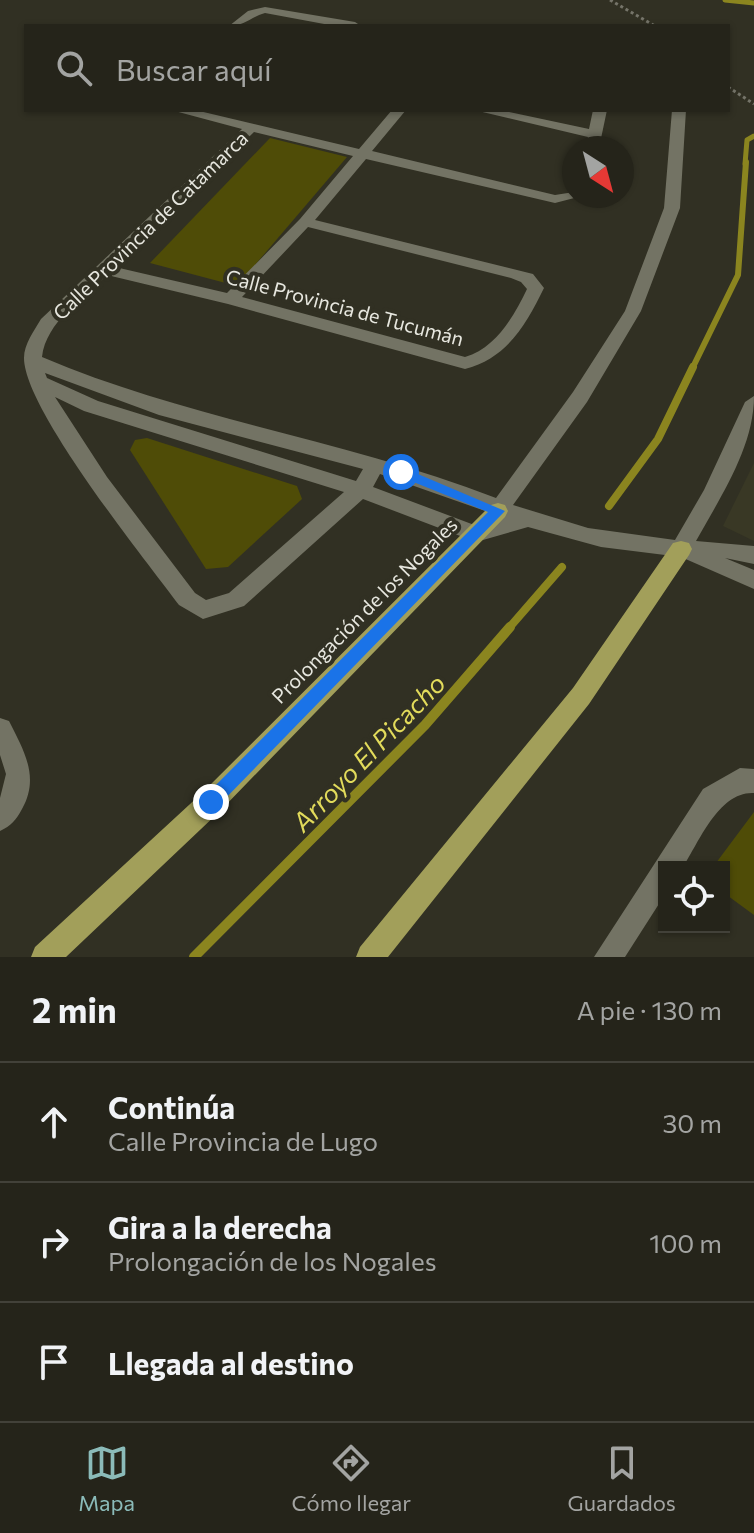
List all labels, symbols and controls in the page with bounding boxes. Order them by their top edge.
search box [24,24,730,112]
icon: search [52,46,96,90]
text: Buscar aquí [116,50,272,87]
street label: Calle Provincia de Catamarca [48,126,252,324]
north arrow [562,136,634,208]
street label: Calle Provincia de Tucumán [223,264,467,350]
route start [383,454,419,490]
street label: Prolongación de los Nogales [266,512,462,708]
water label: Arroyo El Picacho [284,667,451,838]
route end [193,784,229,820]
map controls [658,861,730,933]
button: locate [658,861,730,933]
text: 2 min [32,988,117,1030]
text: A pie · 130 m [577,994,722,1025]
text: Continúa [108,1088,235,1125]
icon: ahead [32,1100,76,1144]
text: 30 m [663,1107,722,1138]
text: Calle Provincia de Lugo [108,1125,378,1156]
text: Gira a la derecha [108,1208,332,1245]
icon: right [32,1220,76,1264]
text: 100 m [649,1227,722,1258]
text: Prolongación de los Nogales [108,1245,436,1276]
icon: arrive [32,1340,76,1384]
text: Llegada al destino [108,1344,354,1381]
tab: Mapa [78,1441,135,1516]
tab: Cómo llegar [292,1441,411,1516]
tab: Guardados [568,1441,676,1516]

